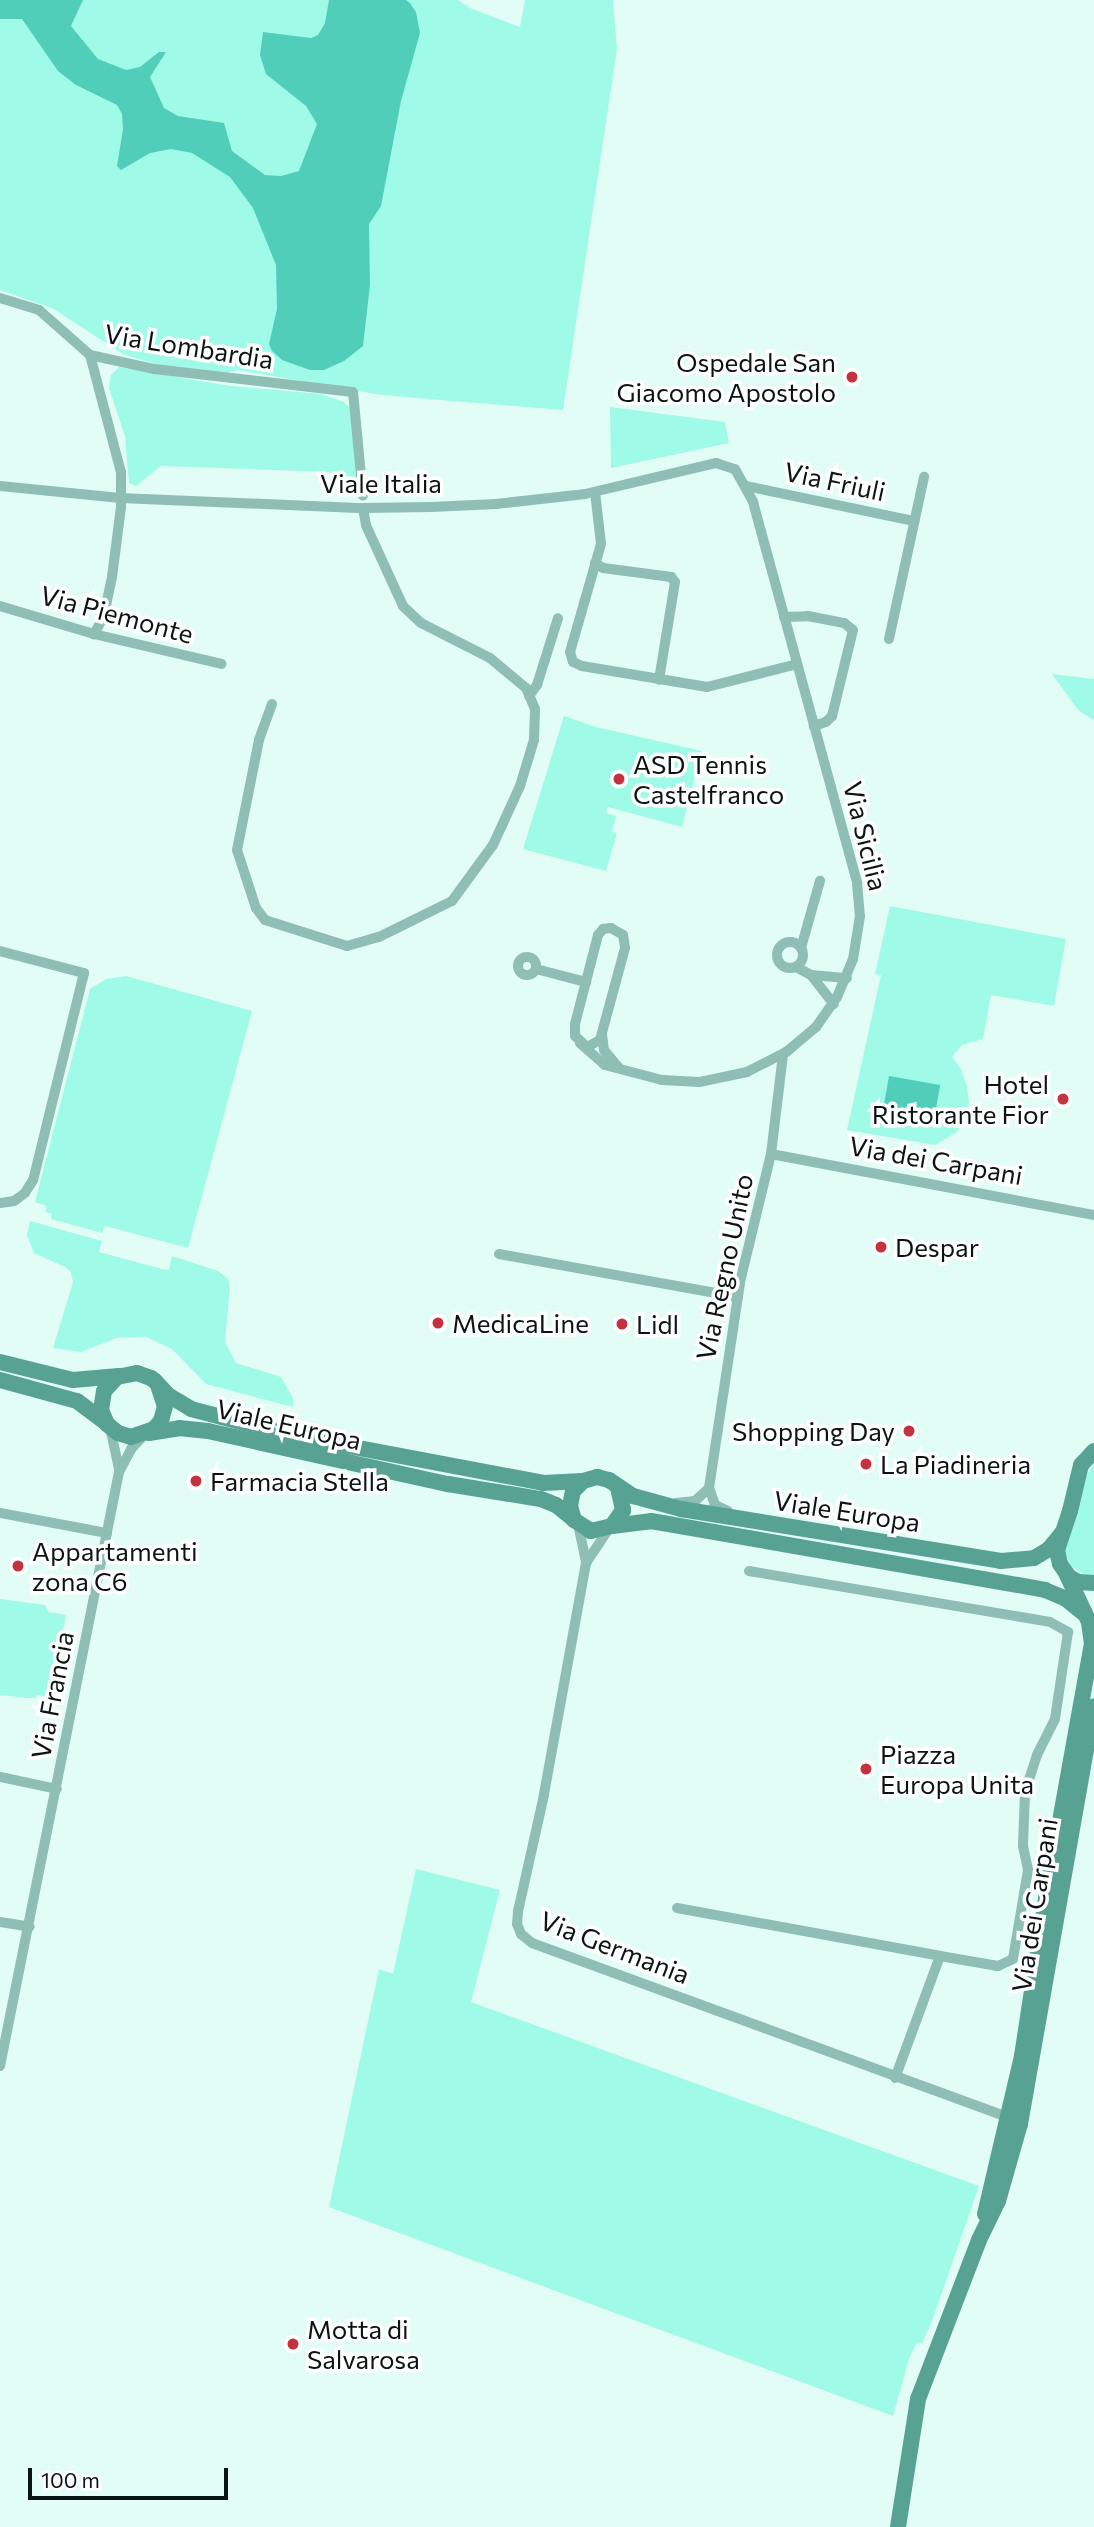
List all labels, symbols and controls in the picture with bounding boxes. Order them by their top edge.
street label: Via Lombardia [102,317,276,375]
place label: Ospedale San Giacomo Apostolo [617,346,836,408]
marker: Ospedale San Giacomo Apostolo [842,367,862,387]
street label: Via Friuli [782,455,888,507]
street label: Viale Italia [320,467,442,499]
street label: Via Piemonte [37,579,197,649]
place label: ASD Tennis Castelfranco [633,748,784,810]
marker: ASD Tennis Castelfranco [611,771,627,787]
street label: Via Sicilia [837,778,895,894]
place label: Hotel Ristorante Fior [872,1068,1049,1130]
marker: Hotel Ristorante Fior [1055,1091,1071,1107]
street label: Via dei Carpani [847,1129,1025,1191]
street label: Via Regno Unito [689,1171,759,1363]
place label: Despar [895,1231,979,1263]
marker: Despar [873,1239,889,1255]
place label: MedicaLine [452,1307,589,1339]
place label: Lidl [636,1308,679,1340]
marker: MedicaLine [430,1315,446,1331]
marker: Lidl [614,1316,630,1332]
street label: Viale Europa [213,1392,365,1456]
place label: Shopping Day [732,1415,895,1447]
marker: Shopping Day [901,1423,917,1439]
place label: La Piadineria [880,1448,1031,1480]
marker: La Piadineria [858,1456,874,1472]
place label: Farmacia Stella [210,1465,389,1497]
marker: Farmacia Stella [188,1473,204,1489]
street label: Viale Europa [772,1484,922,1538]
place label: Appartamenti zona C6 [32,1535,198,1596]
marker: Appartamenti zona C6 [10,1558,26,1574]
street label: Via Francia [24,1629,80,1761]
place label: Piazza Europa Unita [880,1738,1034,1800]
marker: Piazza Europa Unita [858,1761,874,1777]
street label: Via dei Carpani [1005,1816,1063,1994]
street label: Via Germania [536,1904,694,1990]
place label: Motta di Salvarosa [307,2313,420,2374]
marker: Motta di Salvarosa [285,2336,301,2352]
scale bar [32,2454,231,2498]
text: 100 m [41,2467,100,2492]

